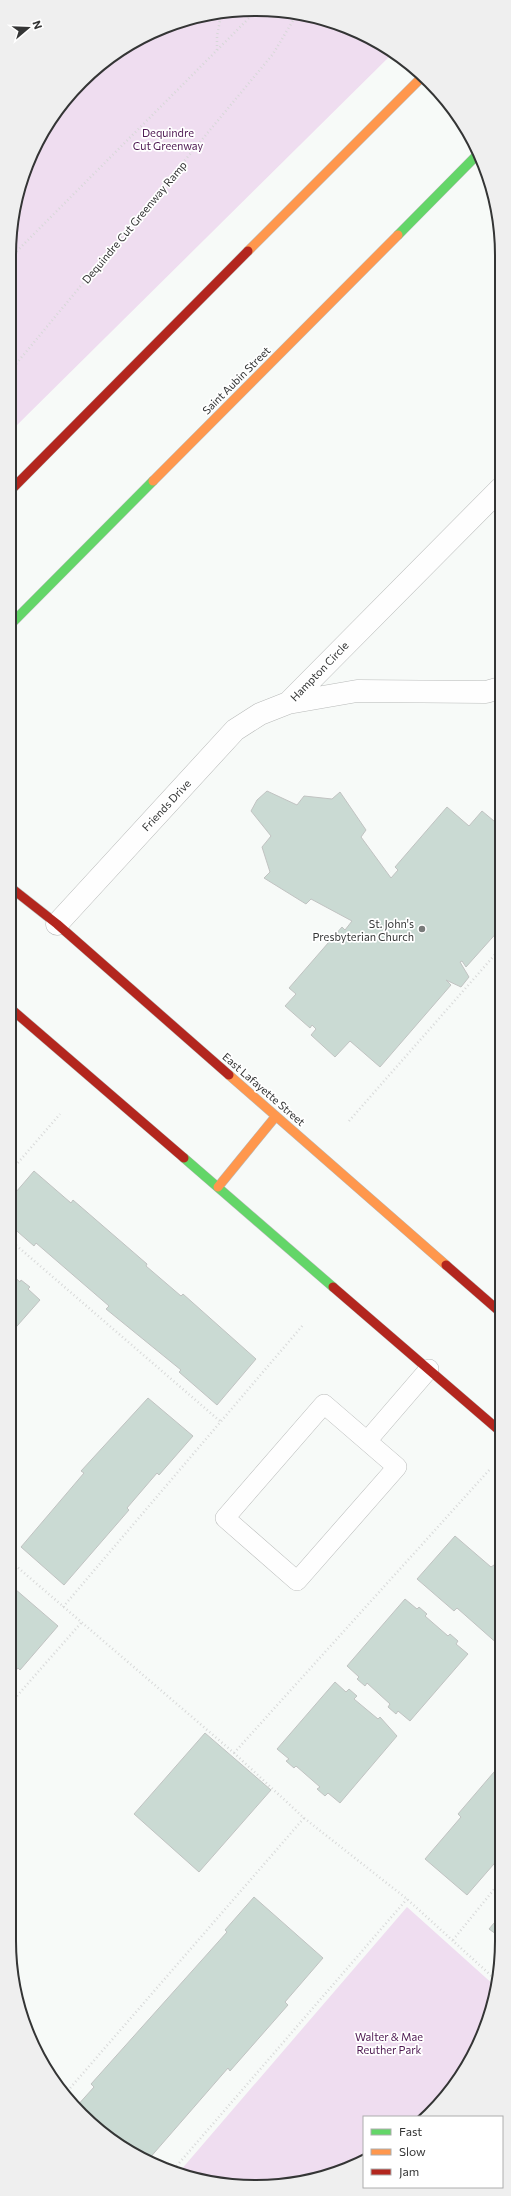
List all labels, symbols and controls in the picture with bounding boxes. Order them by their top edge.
north arrow [8,8,48,48]
text: N [30,19,45,31]
park label: Dequindre Cut Greenway [133,126,203,152]
street label: Dequindre Cut Greenway Ramp [79,158,189,286]
street label: Saint Aubin Street [199,343,273,417]
street label: Hampton Circle [287,638,351,704]
street label: Friends Drive [139,776,193,833]
place label: St. John's Presbyterian Church [312,917,414,943]
marker: St. John's Presbyterian Church [417,924,427,934]
street label: East Lafayette Street [220,1050,308,1129]
park label: Walter & Mae Reuther Park [355,2030,423,2056]
legend [363,2116,503,2188]
text: Fast [399,2124,422,2138]
text: Slow [399,2144,426,2158]
text: Jam [399,2164,419,2179]

